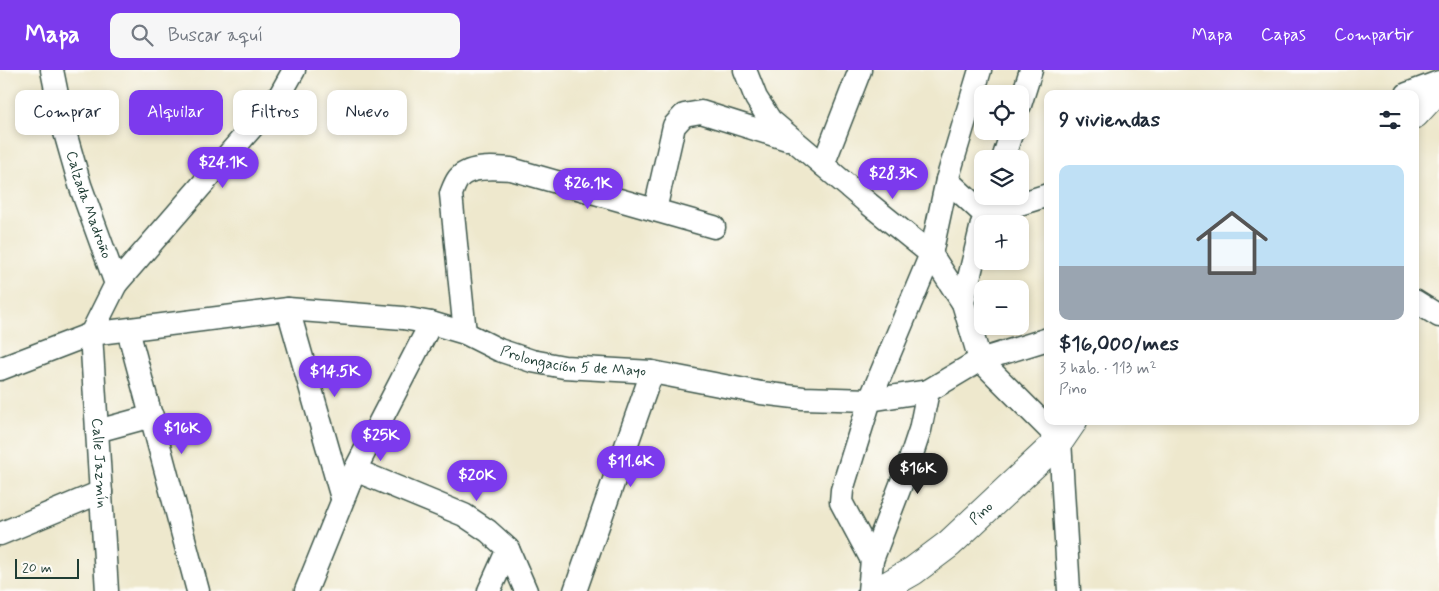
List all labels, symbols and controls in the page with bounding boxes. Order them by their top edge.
search box [110,13,460,58]
text: Mapa [25,20,80,51]
icon: search [128,21,156,49]
text: Buscar aquí [168,23,263,48]
text: Mapa [1192,23,1233,47]
text: Capas [1261,23,1306,47]
text: Compartir [1334,23,1414,47]
map controls [974,85,1029,335]
button: locate [974,85,1029,140]
chip: Comprar [15,90,119,135]
chip: Alquilar [129,90,223,135]
chip: Filtros [233,90,317,135]
chip: Nuevo [327,90,407,135]
text: 9 viviendas [1059,106,1160,134]
icon: filters [1376,106,1404,134]
pin: $24.1K [182,146,264,189]
street label: Calzada Madroño [61,149,116,262]
button: layers [974,150,1029,205]
text: $24.1K [199,152,247,173]
pin: $28.3K [852,158,934,200]
text: $28.3K [869,163,917,184]
pin: $26.1K [547,168,629,210]
text: $26.1K [564,173,612,194]
icon: home [1187,198,1277,288]
button: + [974,215,1029,270]
button: − [974,280,1029,335]
text: $16,000/mes [1059,330,1179,358]
street label: Prolongación 5 de Mayo [498,341,647,382]
pin: $14.5K [294,356,376,398]
text: 3 hab. · 113 m² [1059,358,1157,379]
text: $14.5K [310,361,360,382]
text: Pino [1059,379,1087,400]
pin: $16K [152,412,212,455]
street label: Calle Jazmín [86,417,112,509]
text: $16K [164,418,200,439]
pin: $25K [351,420,411,462]
text: $25K [362,425,400,446]
pin: $11.6K [590,446,672,488]
text: $11.6K [608,451,654,472]
pin: $16K [888,452,948,495]
text: $16K [900,458,936,479]
pin: $20K [447,460,507,502]
text: $20K [458,465,496,486]
street label: Pino [965,497,998,530]
scale bar [15,556,79,579]
text: 20 m [22,559,52,577]

